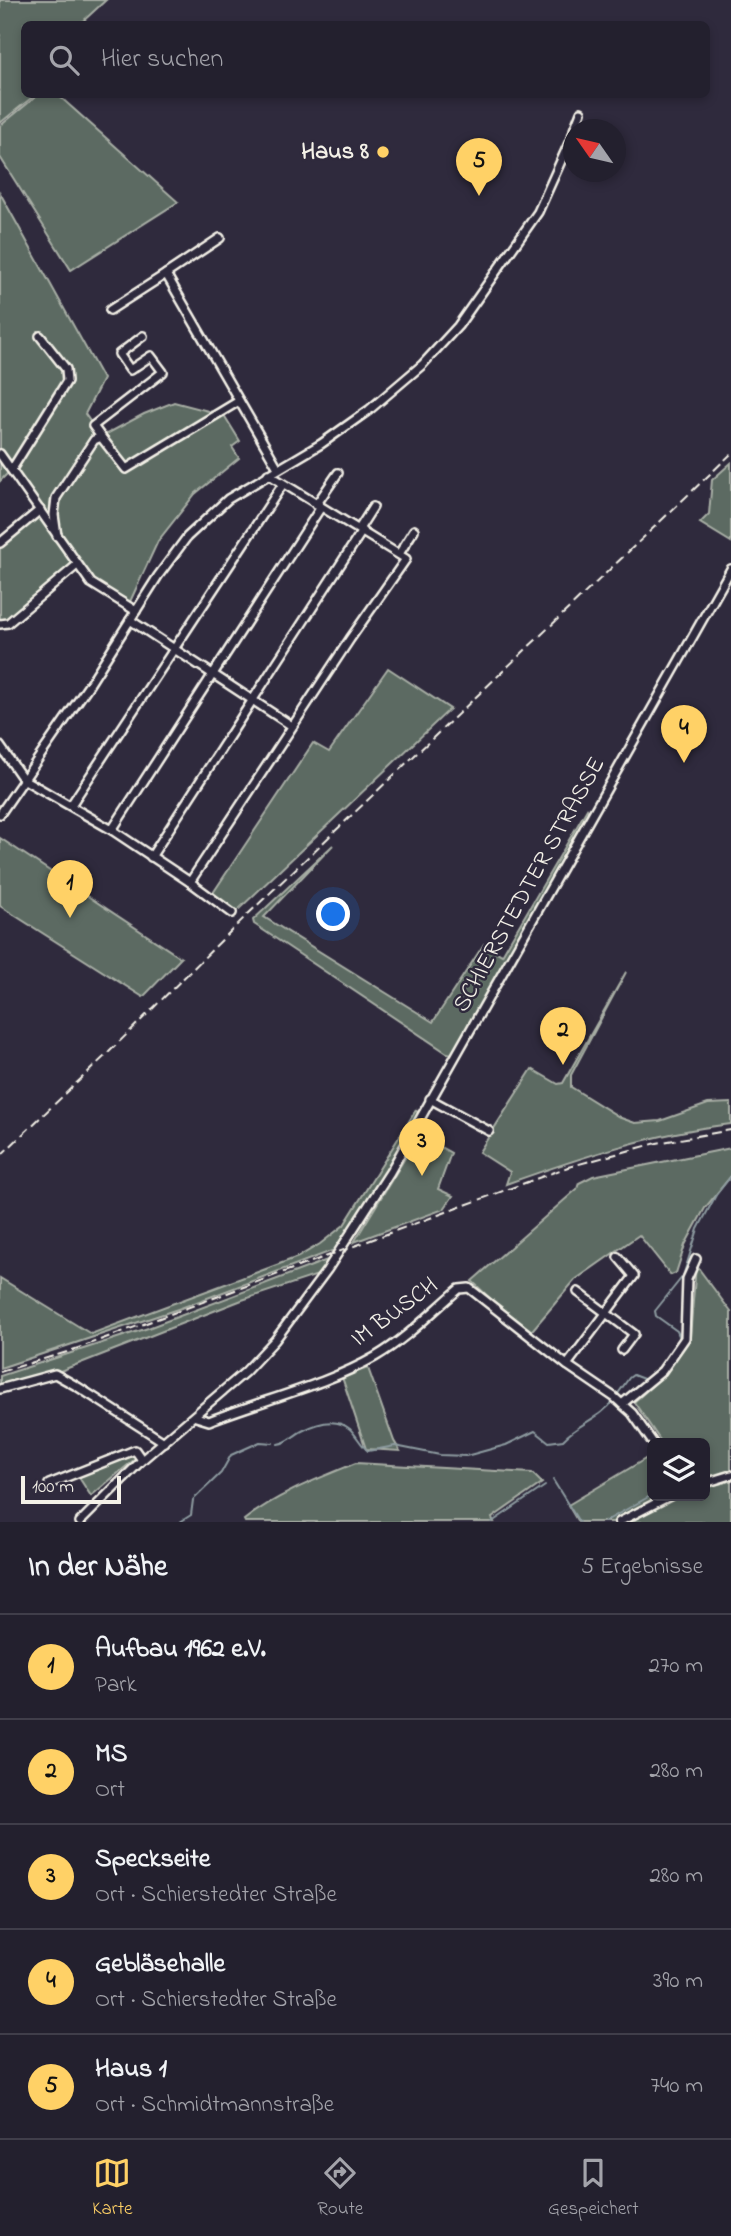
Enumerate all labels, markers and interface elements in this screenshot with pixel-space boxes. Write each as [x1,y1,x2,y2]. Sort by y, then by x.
search box [21,21,710,98]
icon: search [45,41,83,79]
text: Hier suchen [101,41,223,79]
north arrow [563,119,626,182]
place label: Haus 8 [301,135,369,170]
pin: 5 [456,138,502,196]
marker: Haus 8 [375,144,391,160]
pin: 4 [661,705,707,763]
street label: SCHIERSTEDTER STRASSE [445,751,615,1019]
pin: 1 [47,860,93,918]
your location [316,897,350,931]
pin: 2 [540,1007,586,1065]
pin: 3 [399,1118,445,1176]
street label: IM BUSCH [344,1269,446,1357]
map controls [647,1438,710,1501]
button: layers [647,1438,710,1501]
scale bar [21,1473,121,1505]
text: 100 m [32,1474,74,1501]
text: In der Nähe [28,1546,168,1590]
text: 5 Ergebnisse [581,1551,703,1584]
text: Aufbau 1962 e.V. [95,1631,266,1669]
text: 1 [47,1650,55,1683]
text: 270 m [649,1650,703,1683]
text: Park [95,1669,137,1702]
text: MS [95,1736,127,1774]
text: 2 [45,1755,57,1788]
text: 280 m [649,1755,703,1788]
text: Ort [95,1774,125,1807]
text: Speckseite [95,1841,210,1879]
text: 3 [46,1860,56,1893]
text: 280 m [649,1860,703,1893]
text: Ort · Schierstedter Straße [95,1879,337,1912]
text: Gebläsehalle [95,1946,225,1984]
text: 4 [46,1965,56,1998]
text: 390 m [653,1965,703,1998]
text: Ort · Schierstedter Straße [95,1984,337,2017]
text: Haus 1 [95,2051,167,2089]
text: 5 [44,2070,58,2103]
text: 740 m [651,2070,703,2103]
text: Ort · Schmidtmannstraße [95,2089,334,2122]
tab: Karte [92,2154,133,2223]
tab: Route [317,2154,363,2223]
tab: Gespeichert [548,2154,639,2223]

